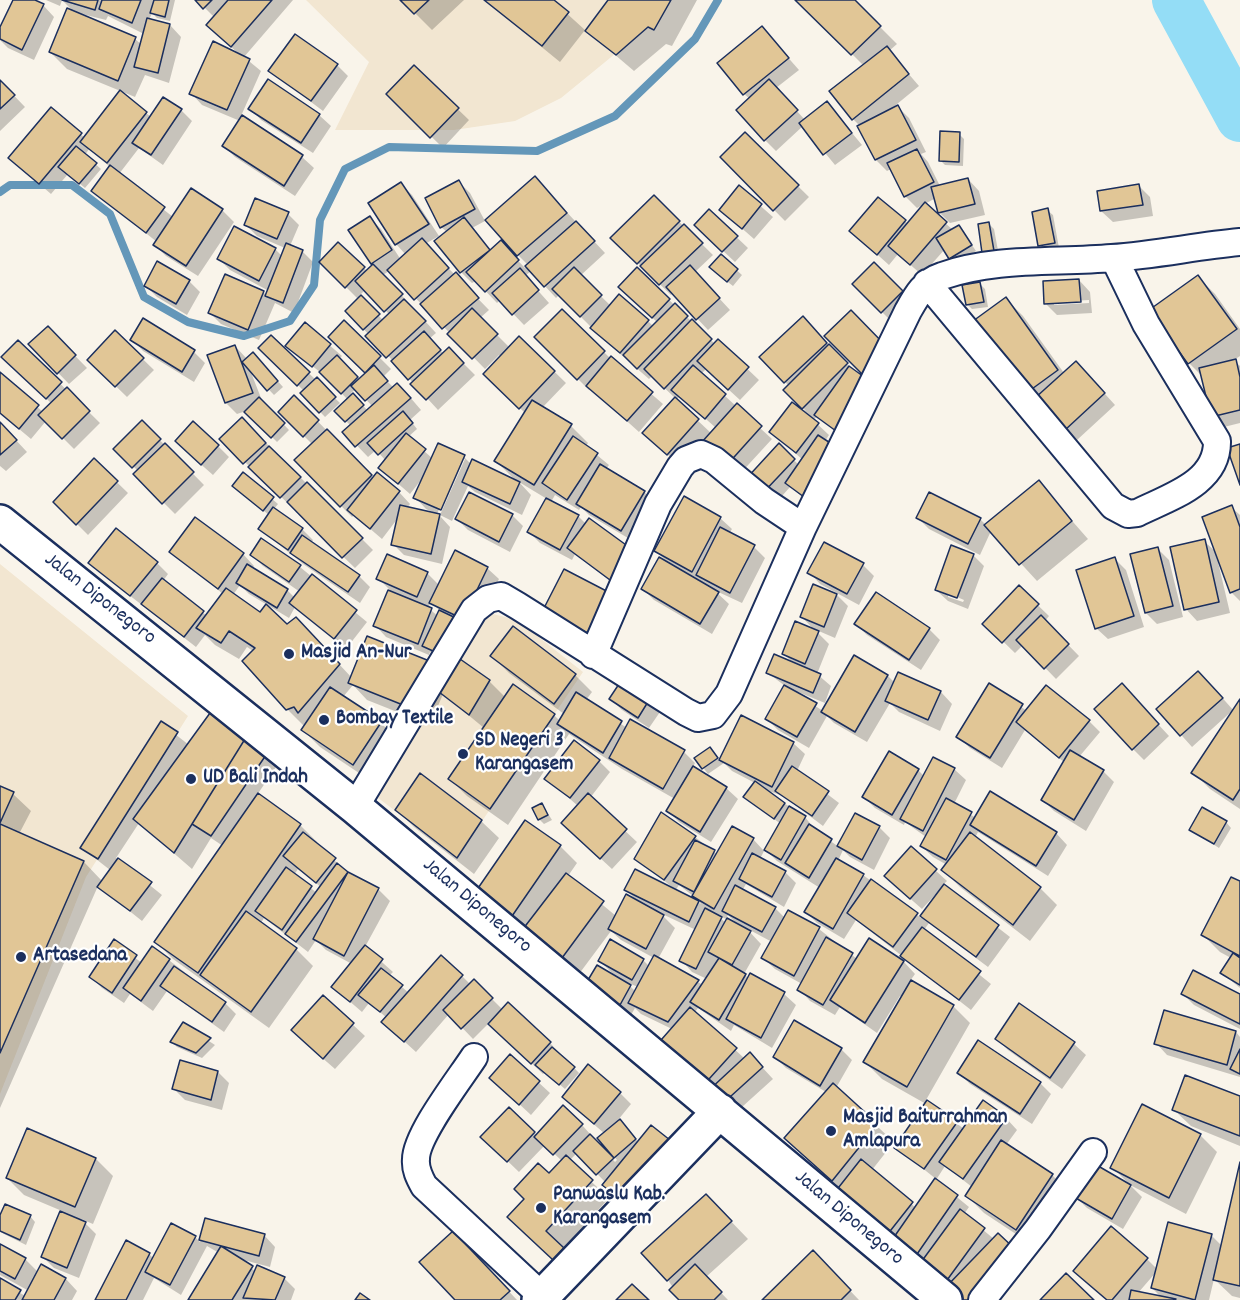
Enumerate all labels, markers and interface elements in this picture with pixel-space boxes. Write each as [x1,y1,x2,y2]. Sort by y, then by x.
street label: Jalan Diponegoro [38,548,160,652]
place label: Masjid An-Nur [301,641,412,667]
marker: Masjid An-Nur [282,647,296,661]
place label: Bombay Textile [336,707,453,733]
marker: Bombay Textile [317,713,331,727]
place label: SD Negeri 3 Karangasem [475,729,573,779]
marker: SD Negeri 3 Karangasem [456,747,470,761]
place label: UD Bali Indah [203,766,308,792]
marker: UD Bali Indah [184,772,198,786]
street label: Jalan Diponegoro [416,854,536,960]
place label: Artasedana [33,944,127,970]
marker: Artasedana [14,950,28,964]
place label: Masjid Baiturrahman Amlapura [843,1106,1007,1156]
marker: Masjid Baiturrahman Amlapura [824,1124,838,1138]
street label: Jalan Diponegoro [788,1166,908,1272]
place label: Panwaslu Kab. Karangasem [553,1183,665,1233]
marker: Panwaslu Kab. Karangasem [534,1201,548,1215]

